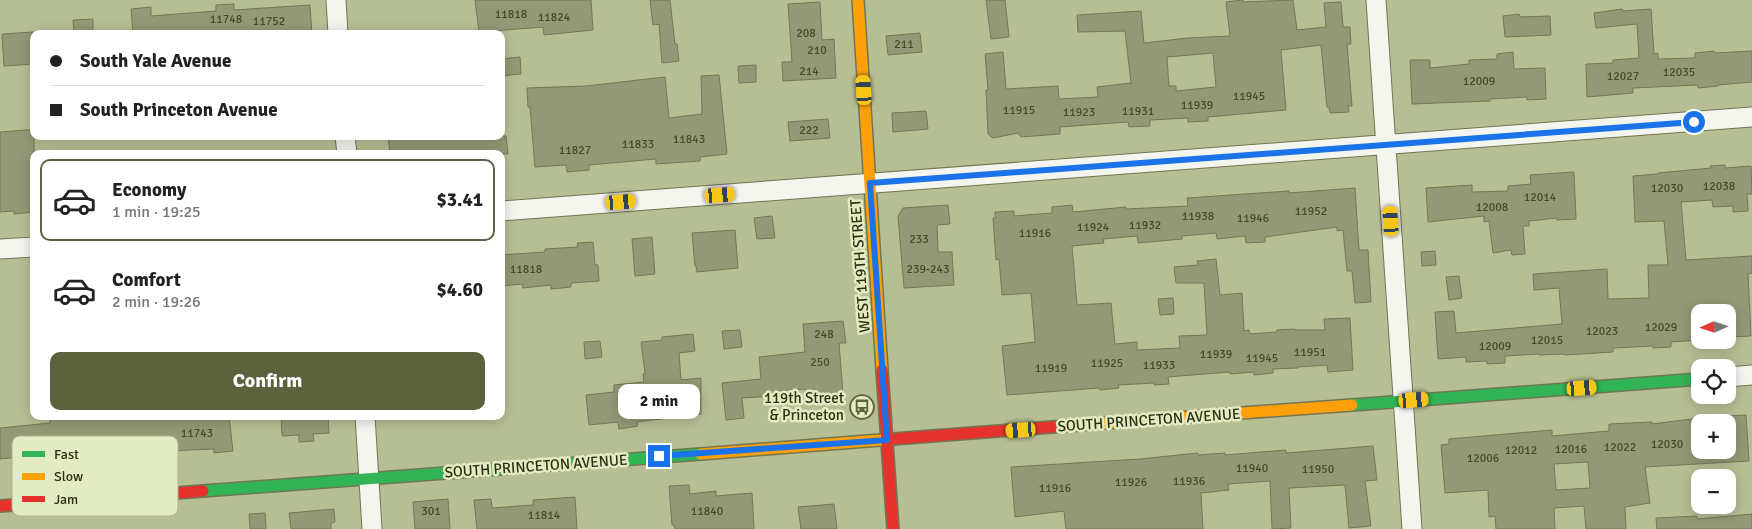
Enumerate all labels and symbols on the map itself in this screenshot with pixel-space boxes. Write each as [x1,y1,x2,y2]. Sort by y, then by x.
house number: 11818 [495,7,527,22]
house number: 11824 [538,10,571,25]
house number: 11748 [210,12,242,27]
house number: 11752 [253,14,285,29]
house number: 208 [796,26,816,41]
house number: 211 [894,37,914,52]
house number: 210 [807,43,827,58]
house number: 214 [799,64,819,79]
house number: 12035 [1663,65,1695,80]
house number: 12027 [1607,69,1639,84]
house number: 12009 [1463,74,1495,89]
car [855,75,872,105]
house number: 11945 [1233,89,1265,104]
house number: 11939 [1181,98,1213,113]
house number: 11915 [1003,103,1035,118]
house number: 11931 [1122,104,1154,119]
house number: 11923 [1063,105,1095,120]
route start [1683,111,1705,133]
house number: 222 [799,123,819,138]
house number: 11843 [673,132,705,147]
house number: 11833 [622,137,654,152]
house number: 11827 [559,143,591,158]
house number: 12038 [1703,179,1735,194]
house number: 12030 [1651,181,1683,196]
car [704,186,735,204]
house number: 12014 [1524,190,1557,205]
car [605,193,636,211]
street label: WEST 119TH STREET [846,198,874,333]
house number: 12008 [1476,200,1508,215]
house number: 11952 [1295,204,1327,219]
car [1382,206,1399,236]
house number: 11938 [1182,209,1214,224]
house number: 11946 [1237,211,1269,226]
house number: 11932 [1129,218,1161,233]
house number: 11924 [1077,220,1110,235]
house number: 11916 [1019,226,1051,241]
house number: 233 [909,232,929,247]
house number: 11818 [510,262,542,277]
house number: 239-243 [906,262,950,277]
north arrow [1691,304,1736,349]
house number: 12029 [1645,320,1677,335]
house number: 12023 [1586,324,1618,339]
house number: 248 [814,327,834,342]
house number: 12015 [1531,333,1563,348]
house number: 12009 [1479,339,1511,354]
house number: 11951 [1294,345,1326,360]
house number: 11939 [1200,347,1232,362]
house number: 11945 [1246,351,1278,366]
house number: 250 [810,355,830,370]
house number: 11925 [1091,356,1123,371]
house number: 11933 [1143,358,1175,373]
house number: 11919 [1035,361,1067,376]
car [1566,379,1597,397]
callout: 2 min [618,384,700,418]
place label: 119th Street & Princeton [764,389,844,424]
car [1398,391,1429,409]
bus stop icon: 119th Street & Princeton [849,394,875,420]
street label: SOUTH PRINCETON AVENUE [1057,405,1241,435]
car [1005,421,1036,439]
house number: 11743 [181,426,213,441]
legend [12,436,178,516]
house number: 12030 [1651,437,1683,452]
house number: 12022 [1604,440,1636,455]
house number: 12016 [1555,442,1587,457]
house number: 12012 [1505,443,1537,458]
route end [648,445,670,467]
text: Fast [54,446,79,463]
street label: SOUTH PRINCETON AVENUE [444,451,628,481]
house number: 12006 [1467,451,1499,466]
house number: 11940 [1236,461,1268,476]
house number: 11950 [1302,462,1334,477]
text: Slow [54,468,83,485]
house number: 11936 [1173,474,1205,489]
house number: 11926 [1115,475,1147,490]
house number: 11916 [1039,481,1071,496]
text: Jam [54,491,78,508]
house number: 301 [421,504,441,519]
house number: 11840 [691,504,723,519]
house number: 11814 [528,508,561,523]

